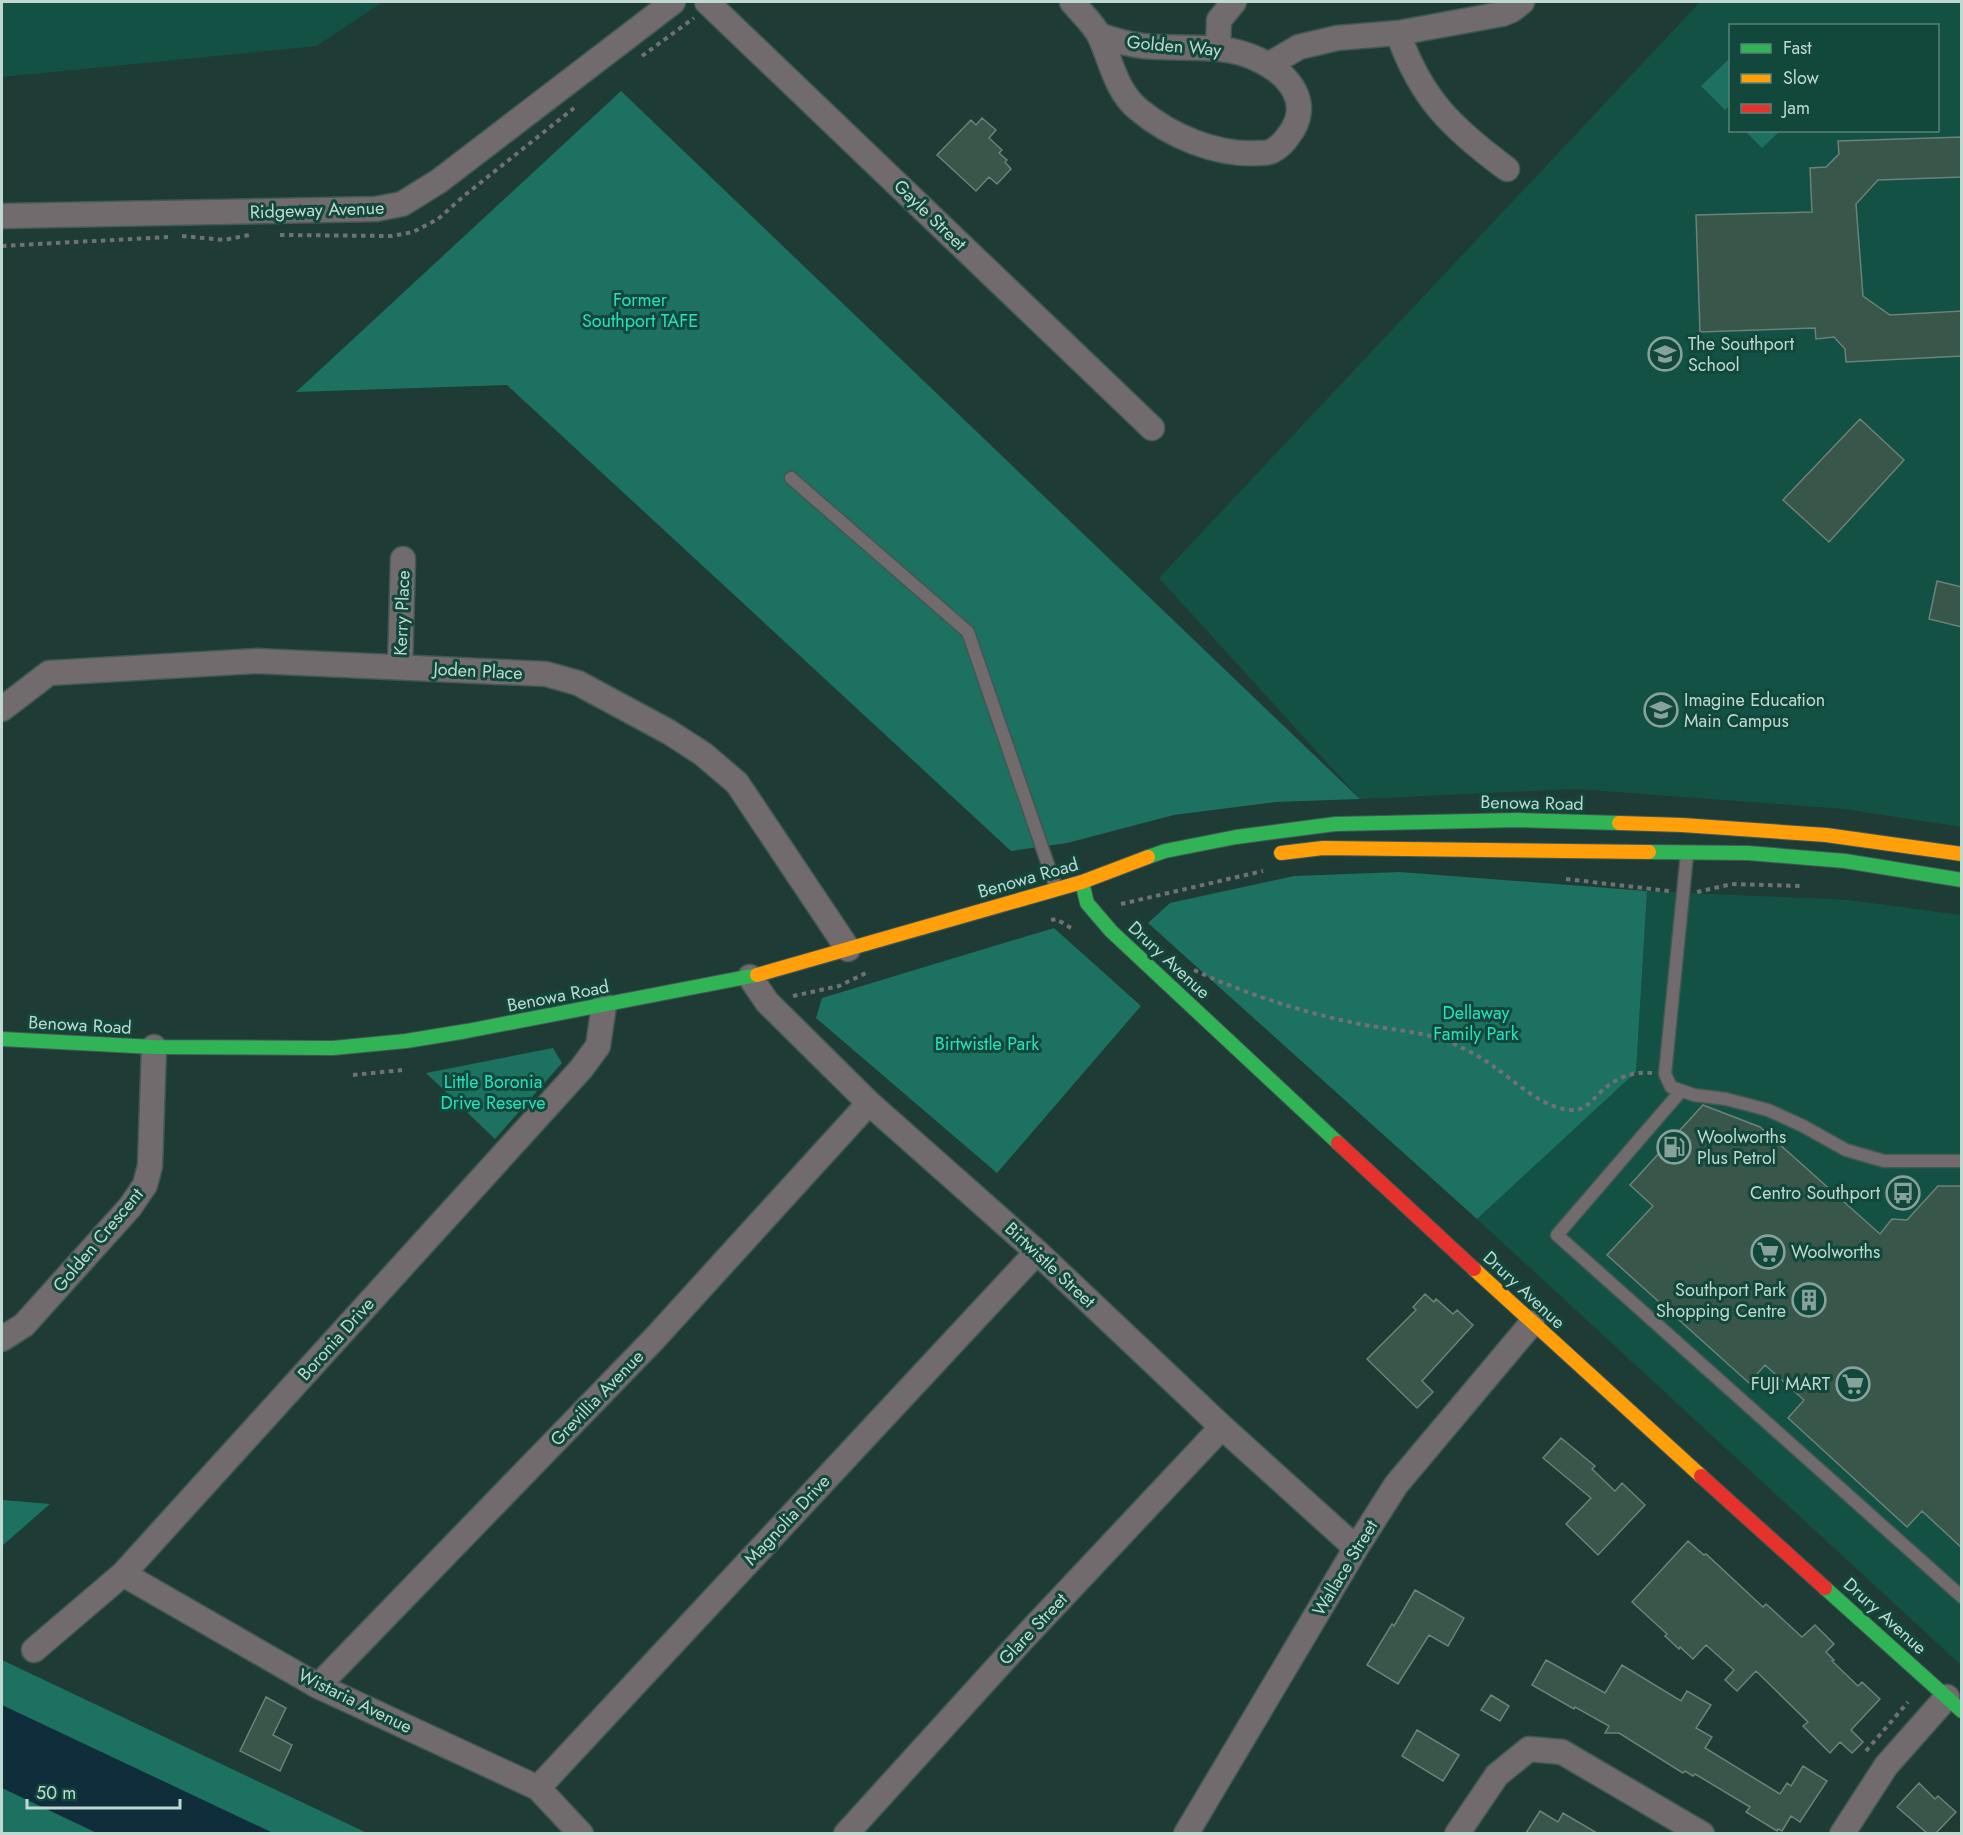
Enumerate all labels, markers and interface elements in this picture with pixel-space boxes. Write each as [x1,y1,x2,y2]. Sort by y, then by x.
legend [1729,24,1939,132]
street label: Golden Way [1126,29,1222,63]
text: Fast [1783,35,1812,61]
text: Slow [1783,65,1820,91]
text: Jam [1781,95,1810,121]
street label: Gayle Street [888,174,973,257]
street label: Ridgeway Avenue [249,195,385,225]
park label: Former Southport TAFE [582,287,698,334]
place label: The Southport School [1688,331,1795,378]
school or university icon: The Southport School [1647,336,1683,372]
street label: Kerry Place [388,570,416,656]
street label: Joden Place [431,656,523,686]
place label: Imagine Education Main Campus [1684,687,1825,734]
school or university icon: Imagine Education Main Campus [1643,692,1679,728]
street label: Benowa Road [1480,789,1584,817]
street label: Benowa Road [975,851,1081,905]
street label: Drury Avenue [1122,915,1216,1005]
street label: Benowa Road [505,973,611,1019]
park label: Dellaway Family Park [1433,1000,1519,1047]
street label: Benowa Road [28,1009,132,1041]
park label: Birtwistle Park [935,1031,1039,1057]
park label: Little Boronia Drive Reserve [441,1069,545,1116]
place label: Woolworths Plus Petrol [1697,1124,1786,1171]
fuel station icon: Woolworths Plus Petrol [1656,1129,1692,1165]
bus stop icon: Centro Southport [1885,1175,1921,1211]
place label: Centro Southport [1750,1180,1881,1206]
street label: Golden Crescent [47,1182,150,1298]
street label: Birtwistle Street [999,1216,1102,1314]
supermarket icon: Woolworths [1750,1234,1786,1270]
place label: Woolworths [1791,1239,1880,1265]
street label: Drury Avenue [1477,1245,1571,1335]
place label: Southport Park Shopping Centre [1656,1277,1786,1324]
building icon: Southport Park Shopping Centre [1791,1282,1827,1318]
street label: Boronia Drive [292,1292,380,1386]
street label: Grevillia Avenue [544,1344,650,1452]
supermarket icon: FUJI MART [1835,1366,1871,1402]
place label: FUJI MART [1751,1371,1831,1397]
street label: Magnolia Drive [738,1469,836,1571]
street label: Wallace Street [1306,1515,1384,1621]
street label: Drury Avenue [1838,1572,1932,1660]
street label: Glare Street [993,1587,1074,1671]
street label: Wistaria Avenue [294,1662,416,1740]
scale bar [27,1772,180,1810]
text: 50 m [36,1780,76,1806]

